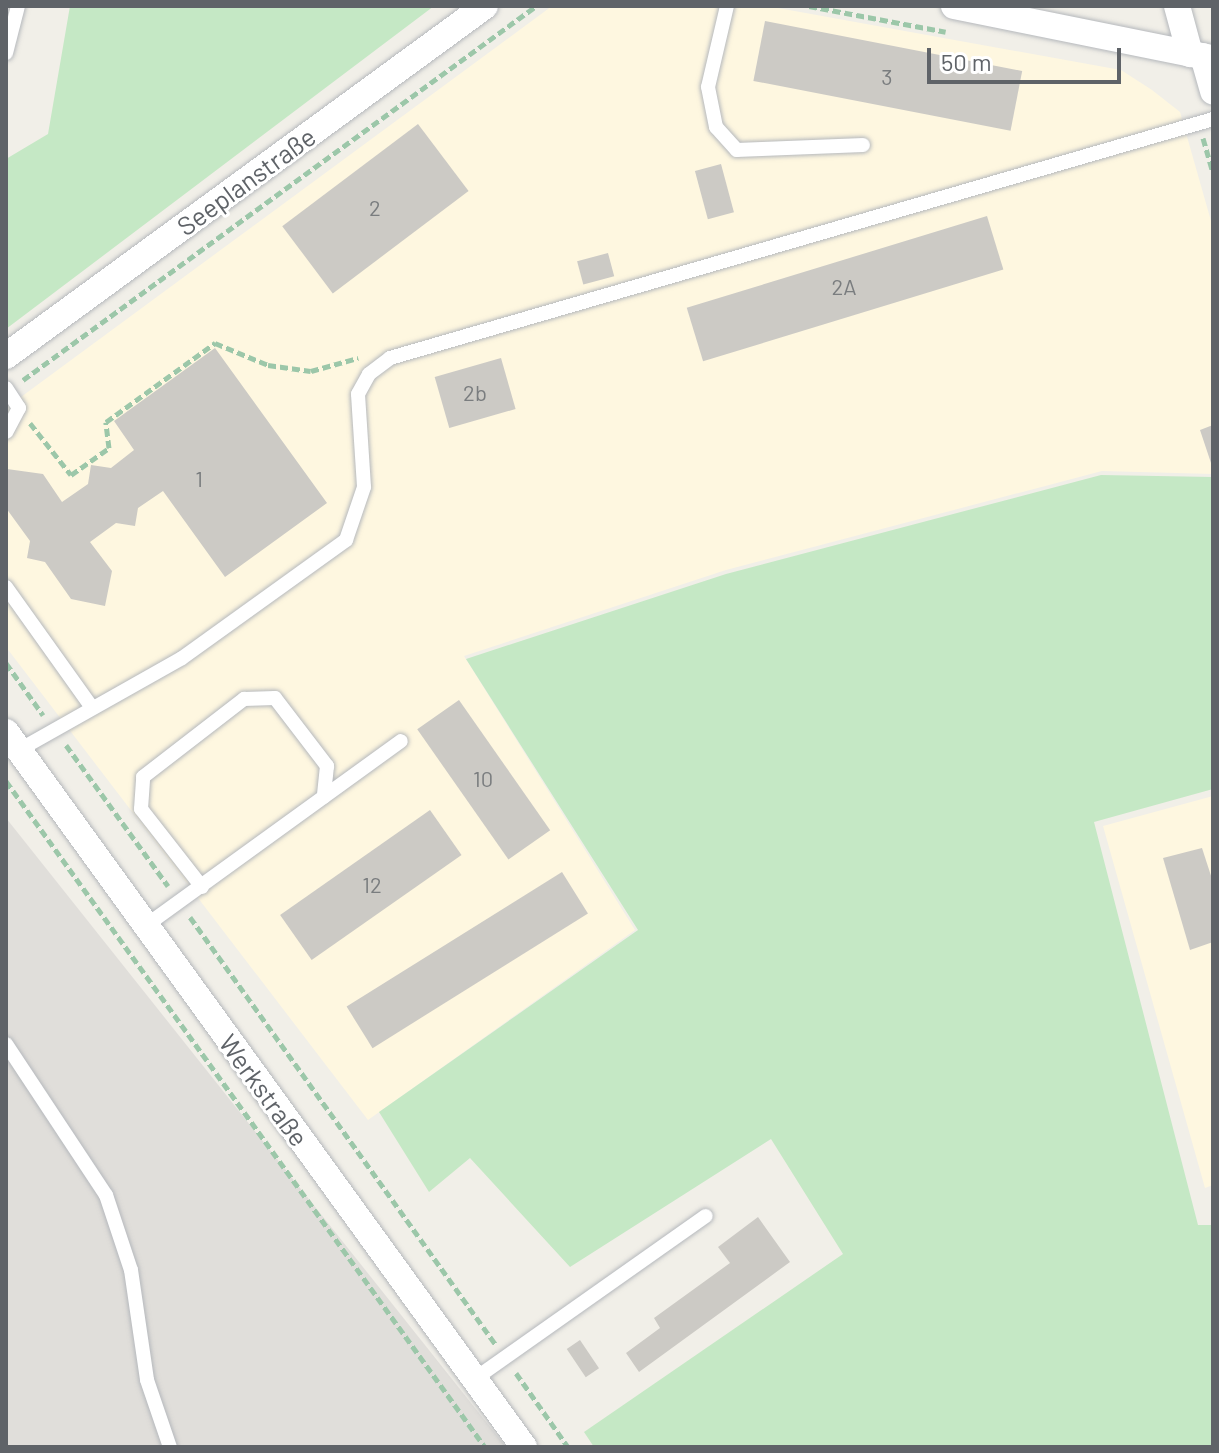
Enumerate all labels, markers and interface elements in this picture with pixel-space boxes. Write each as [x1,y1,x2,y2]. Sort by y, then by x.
scale bar [931,32,1125,82]
text: 50 m [941,47,992,76]
house number: 3 [881,64,893,90]
street label: Seeplanstraße [171,120,321,242]
house number: 2 [369,195,381,221]
house number: 2A [831,274,857,300]
house number: 2b [463,380,487,406]
house number: 1 [195,466,203,492]
house number: 10 [473,766,493,792]
house number: 12 [362,872,382,898]
street label: Werkstraße [213,1028,315,1152]

